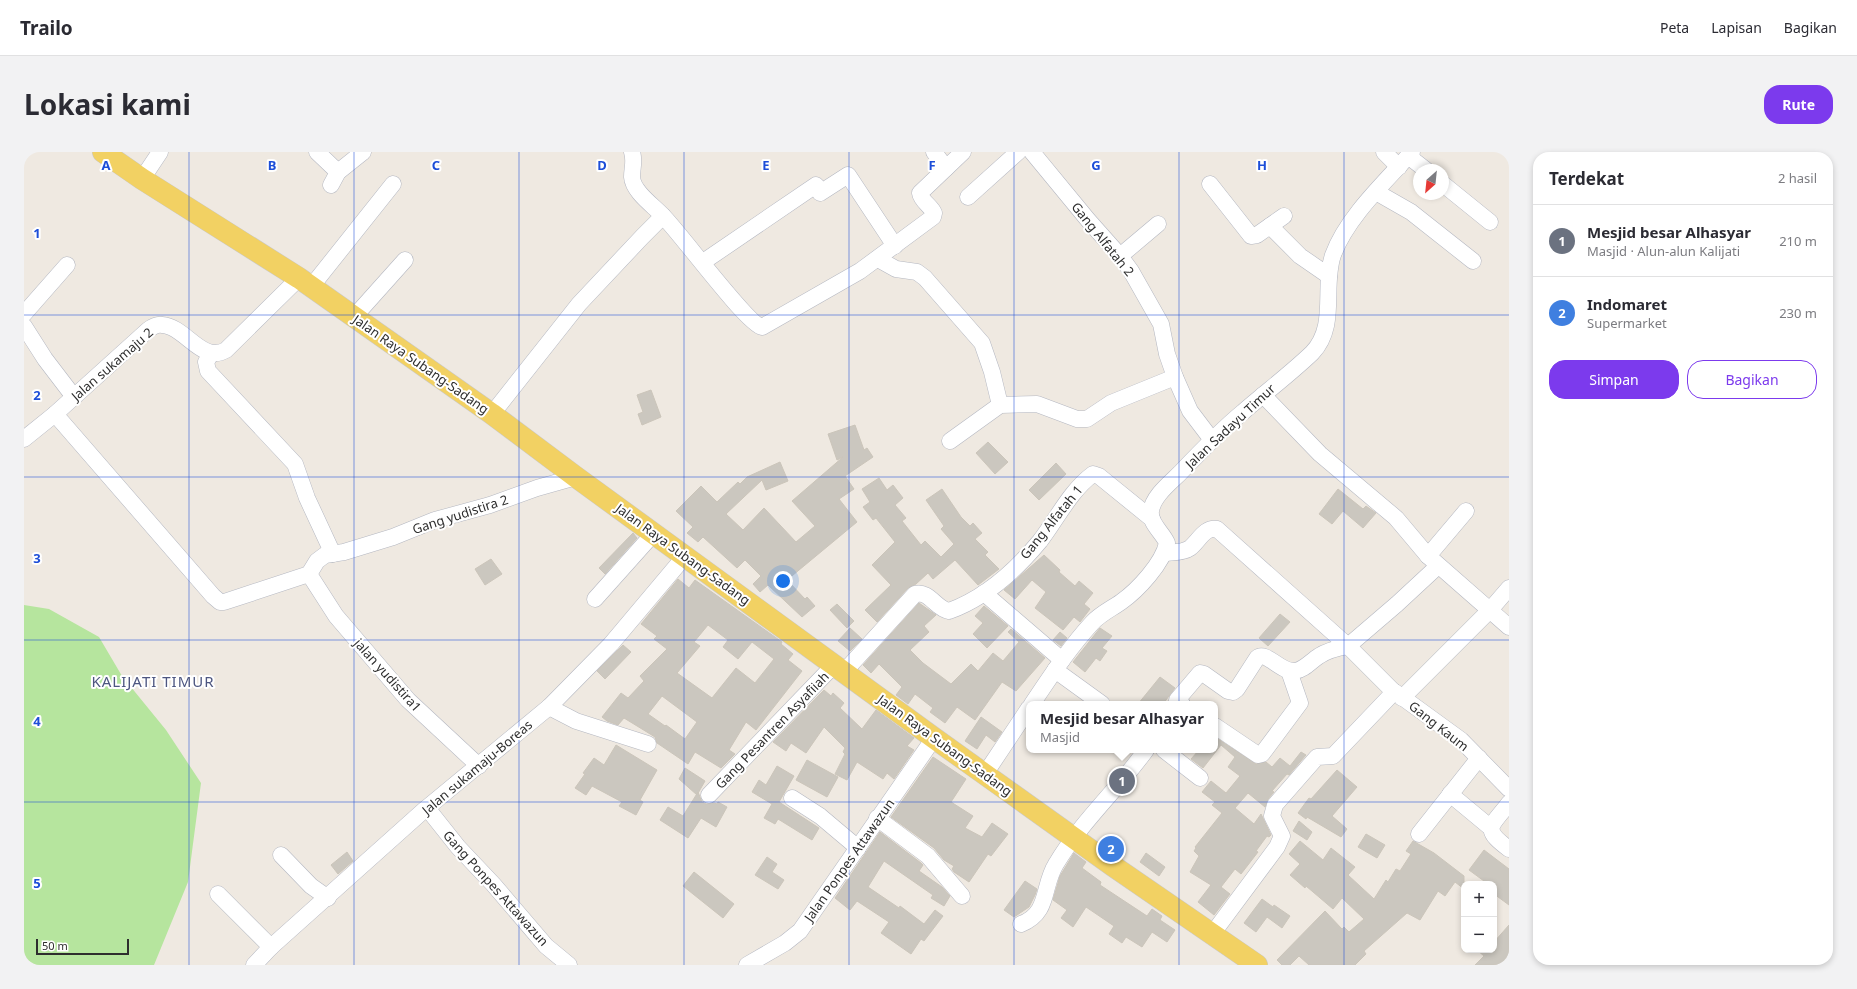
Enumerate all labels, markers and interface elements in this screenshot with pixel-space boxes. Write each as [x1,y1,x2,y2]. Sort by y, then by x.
text: Trailo [20,15,73,41]
text: Peta [1660,18,1689,37]
text: Lapisan [1711,18,1762,37]
text: Bagikan [1784,18,1837,37]
text: Lokasi kami [24,85,191,123]
button: Rute [1764,85,1833,124]
text: A [102,156,111,174]
text: B [268,156,276,174]
text: C [432,156,440,174]
text: D [597,156,607,174]
text: E [762,156,770,174]
text: F [928,156,936,174]
text: G [1091,156,1101,174]
text: H [1257,156,1267,174]
north arrow [1413,164,1449,200]
text: Terdekat [1549,167,1624,190]
text: 2 hasil [1778,169,1817,187]
street label: Gang Alfatah 2 [1068,198,1138,280]
text: Mesjid besar Alhasyar [1587,222,1751,242]
text: 1 [33,224,41,242]
text: 1 [1558,232,1566,250]
text: 210 m [1779,232,1817,250]
text: Masjid · Alun-alun Kalijati [1587,242,1740,260]
text: Indomaret [1587,294,1667,314]
text: 2 [1558,304,1566,322]
text: 230 m [1779,304,1817,322]
street label: Jalan Raya Subang-Sadang [348,309,493,418]
text: Supermarket [1587,314,1667,332]
street label: Jalan sukamaju 2 [66,323,157,406]
button: Simpan [1549,360,1679,399]
button: Bagikan [1687,360,1817,399]
street label: Jalan Sadayu Timur [1180,379,1279,474]
text: 2 [33,386,41,404]
street label: Gang Alfatah 1 [1016,481,1086,563]
street label: Gang yudistira 2 [410,490,510,538]
street label: Jalan Raya Subang-Sadang [611,498,754,609]
text: 3 [33,549,41,567]
your location [773,571,793,591]
street label: jalan yudistira1 [350,634,426,716]
street label: Gang Pesantren Asyafiiah [711,667,833,793]
district label: KALIJATI TIMUR [91,671,215,691]
street label: Jalan Raya Subang-Sadang [873,689,1016,800]
street label: Gang Kaum [1405,697,1473,755]
popup [1026,701,1218,753]
text: Mesjid besar Alhasyar [1040,708,1204,728]
text: 4 [33,712,41,730]
street label: Jalan sukamaju-Boreas [417,716,536,820]
text: Masjid [1040,728,1080,746]
pin: 1 [1109,766,1135,796]
street label: Jalan Ponpes Attawazun [799,795,898,927]
street label: Gang Ponpes Attawazun [439,826,553,950]
pin: 2 [1098,834,1124,864]
text: 5 [33,874,41,892]
map controls [1461,881,1497,953]
button: + [1461,881,1497,917]
button: − [1461,917,1497,953]
scale bar [36,937,129,956]
text: 50 m [42,938,68,953]

